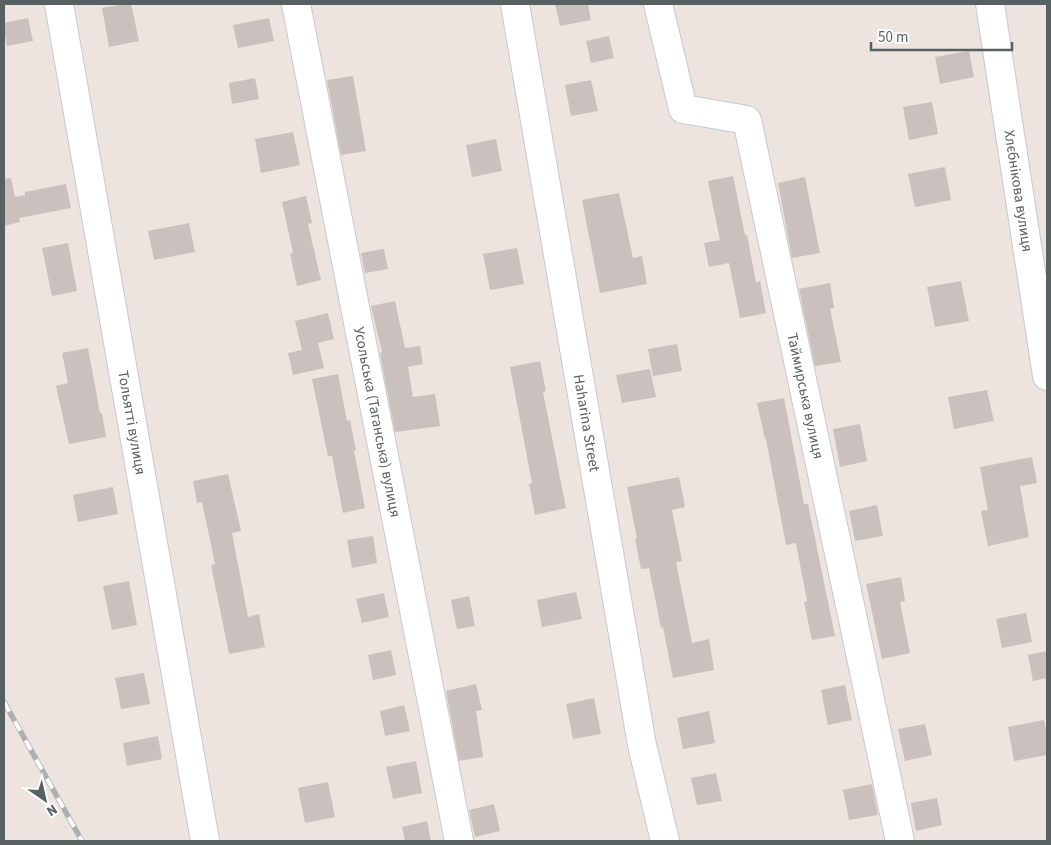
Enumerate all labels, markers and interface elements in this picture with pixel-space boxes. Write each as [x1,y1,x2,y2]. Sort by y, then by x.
scale bar [871,20,1012,52]
text: 50 m [878,27,908,48]
street label: Хлєбнікова вулиця [999,128,1038,253]
street label: Усольська (Таганська) вулиця [349,325,406,519]
street label: Таймирська вулиця [782,331,829,461]
street label: Тольятті вулиця [113,369,151,476]
street label: Haharina Street [568,373,605,473]
north arrow [20,775,70,825]
text: N [42,799,61,821]

